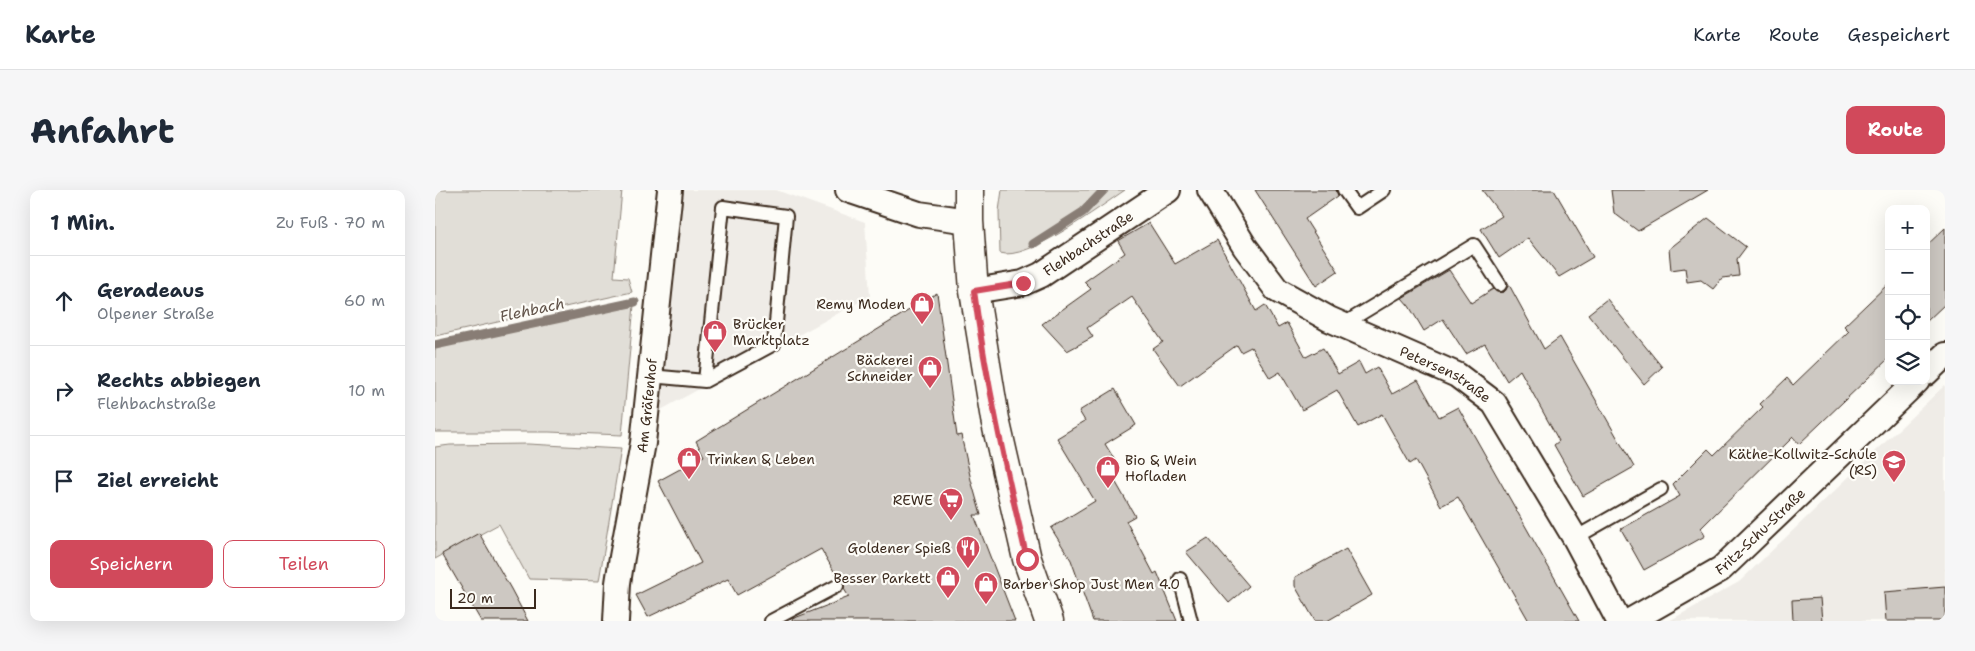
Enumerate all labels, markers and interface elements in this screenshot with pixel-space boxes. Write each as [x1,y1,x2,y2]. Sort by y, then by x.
text: Karte [25,19,96,51]
text: Karte [1693,23,1741,47]
text: Route [1769,23,1820,47]
text: Gespeichert [1848,23,1950,47]
button: Route [1846,106,1945,154]
text: Anfahrt [30,107,174,154]
map controls [1885,205,1930,385]
button: + [1885,205,1930,250]
street label: Flehbachstraße [1040,207,1137,280]
text: 1 Min. [50,209,115,237]
text: Zu Fuß · 70 m [276,212,385,233]
button: − [1885,250,1930,295]
route end [1012,272,1035,295]
text: Geradeaus [97,278,204,303]
icon: ahead [50,287,78,315]
text: 60 m [344,290,385,311]
shop icon: Remy Moden [909,291,935,325]
water label: Flehbach [498,293,566,327]
place label: Remy Moden [816,295,905,313]
button: locate [1885,295,1930,340]
text: Olpener Straße [97,303,215,324]
place label: Brücker Marktplatz [733,315,810,349]
shop icon: Brücker Marktplatz [702,319,728,353]
button: layers [1885,340,1930,385]
street label: Petersenstraße [1397,342,1495,406]
place label: Bäckerei Schneider [847,351,913,385]
shop icon: Bäckerei Schneider [917,355,943,389]
street label: Am Gräfenhof [632,356,661,454]
text: Rechts abbiegen [97,368,261,393]
icon: right [50,377,78,405]
text: 10 m [348,380,385,401]
text: Flehbachstraße [97,393,216,414]
place label: Käthe-Kollwitz-Schule (RS) [1728,445,1877,479]
shop icon: Trinken & Leben [676,446,702,480]
school or university icon: Käthe-Kollwitz-Schule (RS) [1881,449,1907,483]
place label: Trinken & Leben [707,450,815,468]
place label: Bio & Wein Hofladen [1125,451,1197,485]
shop icon: Bio & Wein Hofladen [1095,455,1121,489]
icon: arrive [50,467,78,495]
text: Ziel erreicht [97,468,218,493]
street label: Fritz-Schu-Straße [1712,484,1809,579]
supermarket icon: REWE [938,487,964,521]
place label: REWE [893,491,933,509]
restaurant icon: Goldener Spieß [955,535,981,569]
place label: Goldener Spieß [848,539,951,557]
button: Speichern [50,540,213,588]
button: Teilen [223,540,385,588]
route start [1016,548,1039,571]
shop icon: Besser Parkett [935,565,961,599]
place label: Besser Parkett [833,569,931,587]
shop icon: Barber Shop Just Men 4.0 [973,571,999,605]
place label: Barber Shop Just Men 4.0 [1003,575,1180,593]
scale bar [450,586,536,609]
text: 20 m [457,589,493,607]

